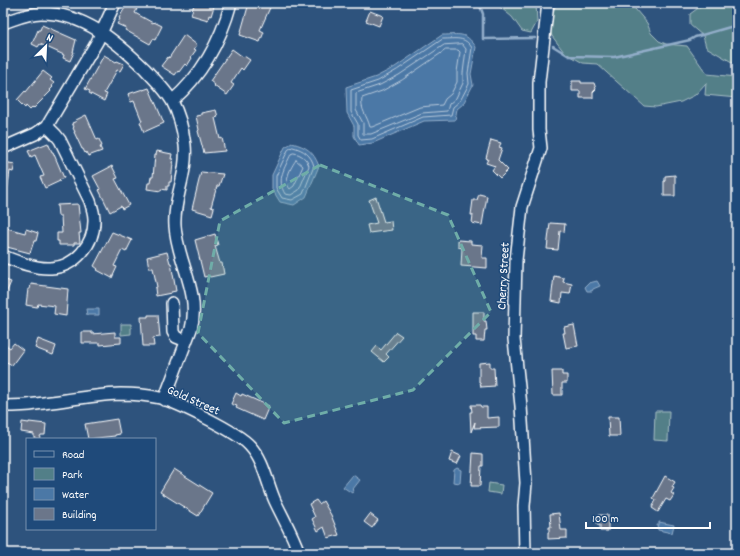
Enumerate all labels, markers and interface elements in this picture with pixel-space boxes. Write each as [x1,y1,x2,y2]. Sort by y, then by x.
north arrow [26,26,66,66]
text: N [44,30,56,47]
street label: Cherry Street [493,242,516,310]
street label: Gold Street [163,381,223,421]
legend [26,438,156,530]
text: Road [62,447,84,464]
text: Park [62,467,83,484]
text: Water [62,487,89,504]
scale bar [586,504,710,530]
text: Building [62,507,97,524]
text: 100 m [592,511,619,528]

